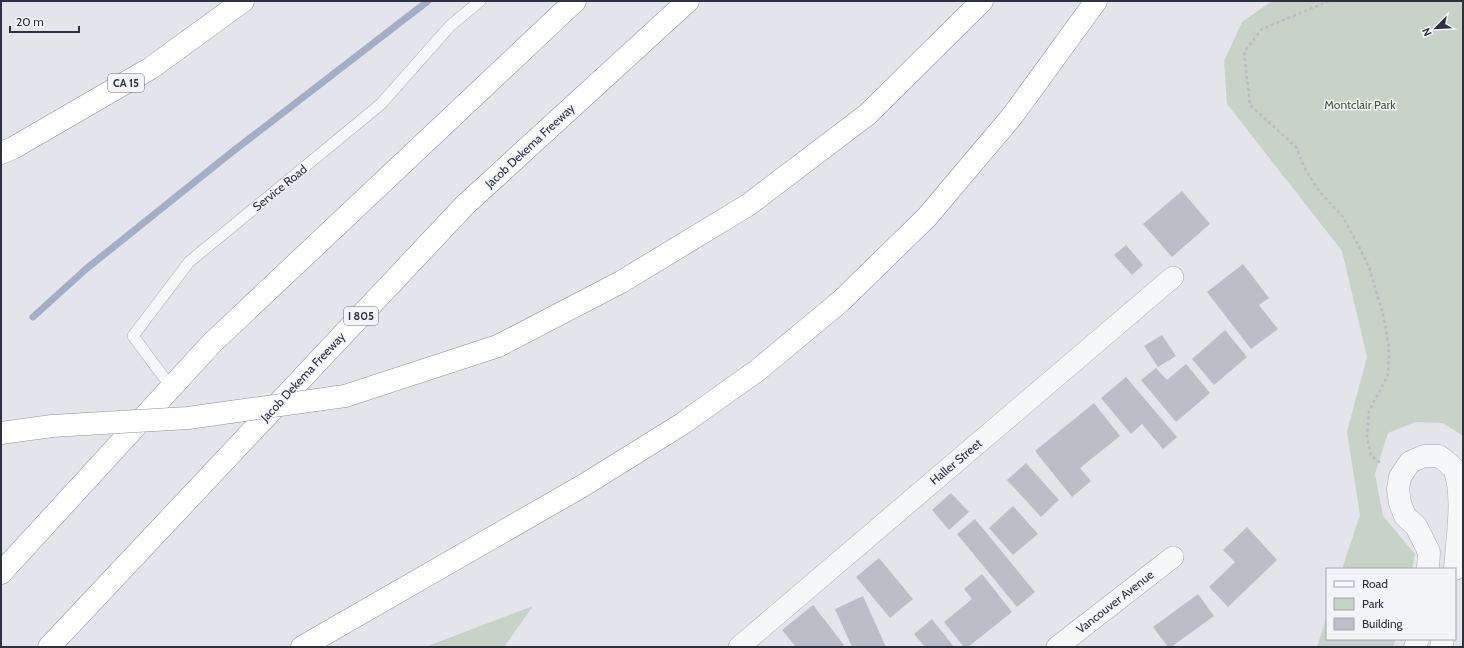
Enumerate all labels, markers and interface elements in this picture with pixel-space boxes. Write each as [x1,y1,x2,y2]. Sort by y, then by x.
scale bar [10,8,79,34]
north arrow [1416,8,1456,48]
text: 20 m [16,14,44,29]
text: N [1419,26,1435,38]
road number: CA 15 [108,74,144,92]
park label: Montclair Park [1324,97,1396,112]
street label: Jacob Dekema Freeway [481,100,578,192]
street label: Service Road [249,161,310,214]
road number: I 805 [344,307,378,325]
street label: Jacob Dekema Freeway [257,329,348,425]
street label: Haller Street [927,436,985,488]
street label: Vancouver Avenue [1073,567,1156,636]
legend [1326,568,1456,640]
text: Road [1362,576,1388,591]
text: Park [1362,596,1384,611]
text: Building [1362,616,1404,631]

